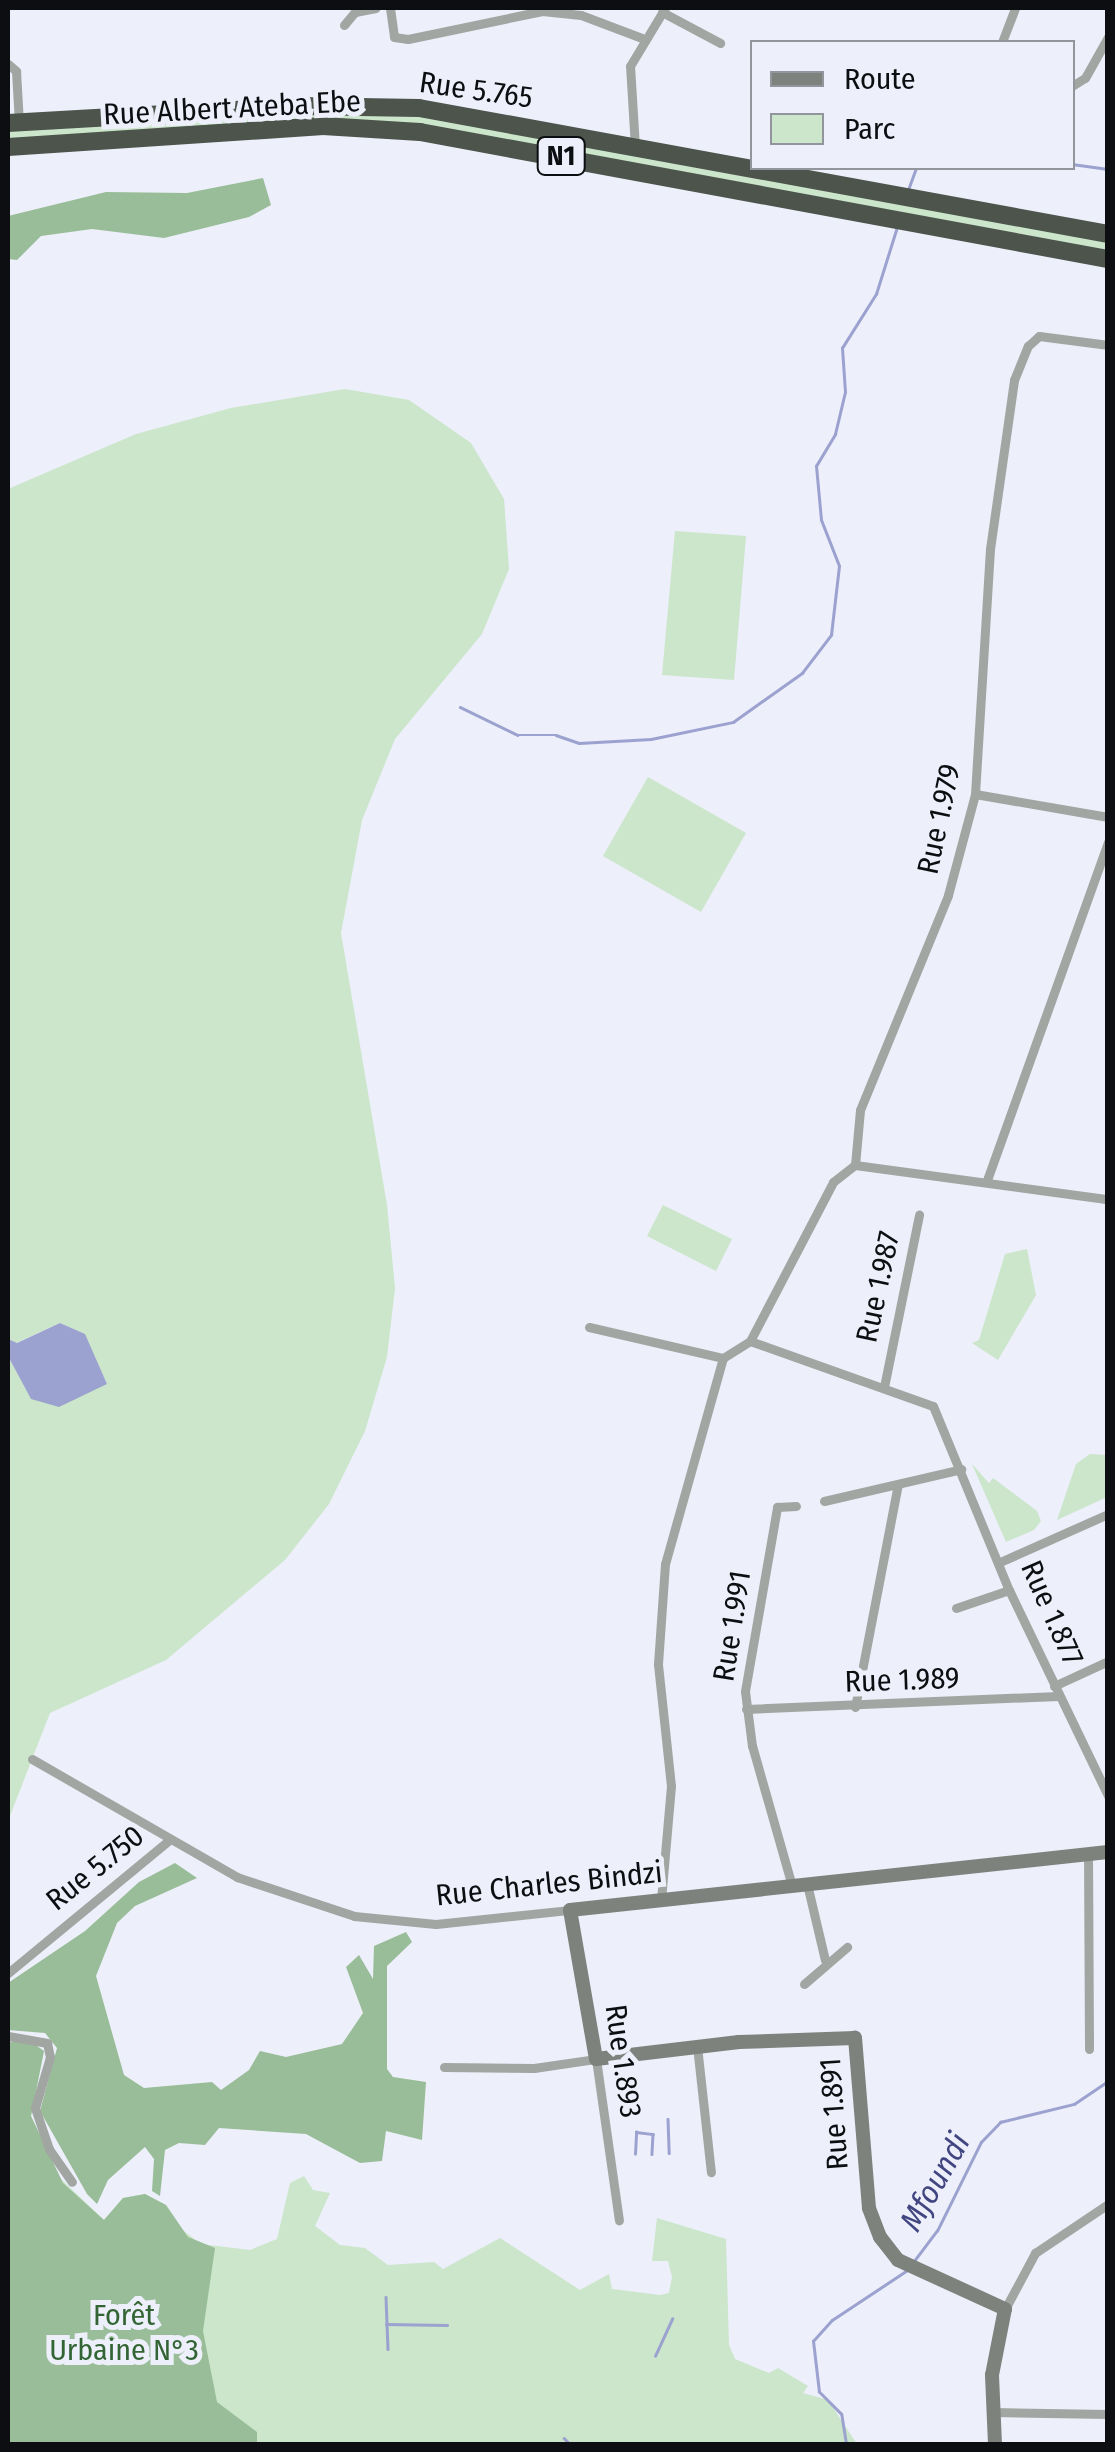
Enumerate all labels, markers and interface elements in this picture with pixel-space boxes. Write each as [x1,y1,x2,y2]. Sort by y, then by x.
legend [750,40,1075,170]
text: Route [844,61,916,97]
street label: Rue 5.765 [417,64,535,116]
street label: Rue Albert Ateba Ebe [102,83,362,133]
text: Parc [844,111,895,147]
road number: N1 [536,133,586,179]
street label: Rue 1.979 [910,761,968,877]
street label: Rue 1.987 [849,1228,907,1346]
street label: Rue 1.877 [1013,1555,1091,1671]
street label: Rue 1.991 [705,1568,759,1684]
street label: Rue 1.989 [844,1660,960,1700]
street label: Rue 5.750 [39,1818,151,1918]
street label: Rue Charles Bindzi [434,1854,664,1914]
street label: Rue 1.893 [597,2002,649,2120]
street label: Rue 1.891 [812,2057,856,2171]
water label: Mfoundi [892,2126,978,2238]
park label: Forêt Urbaine N°3 [49,2297,199,2368]

